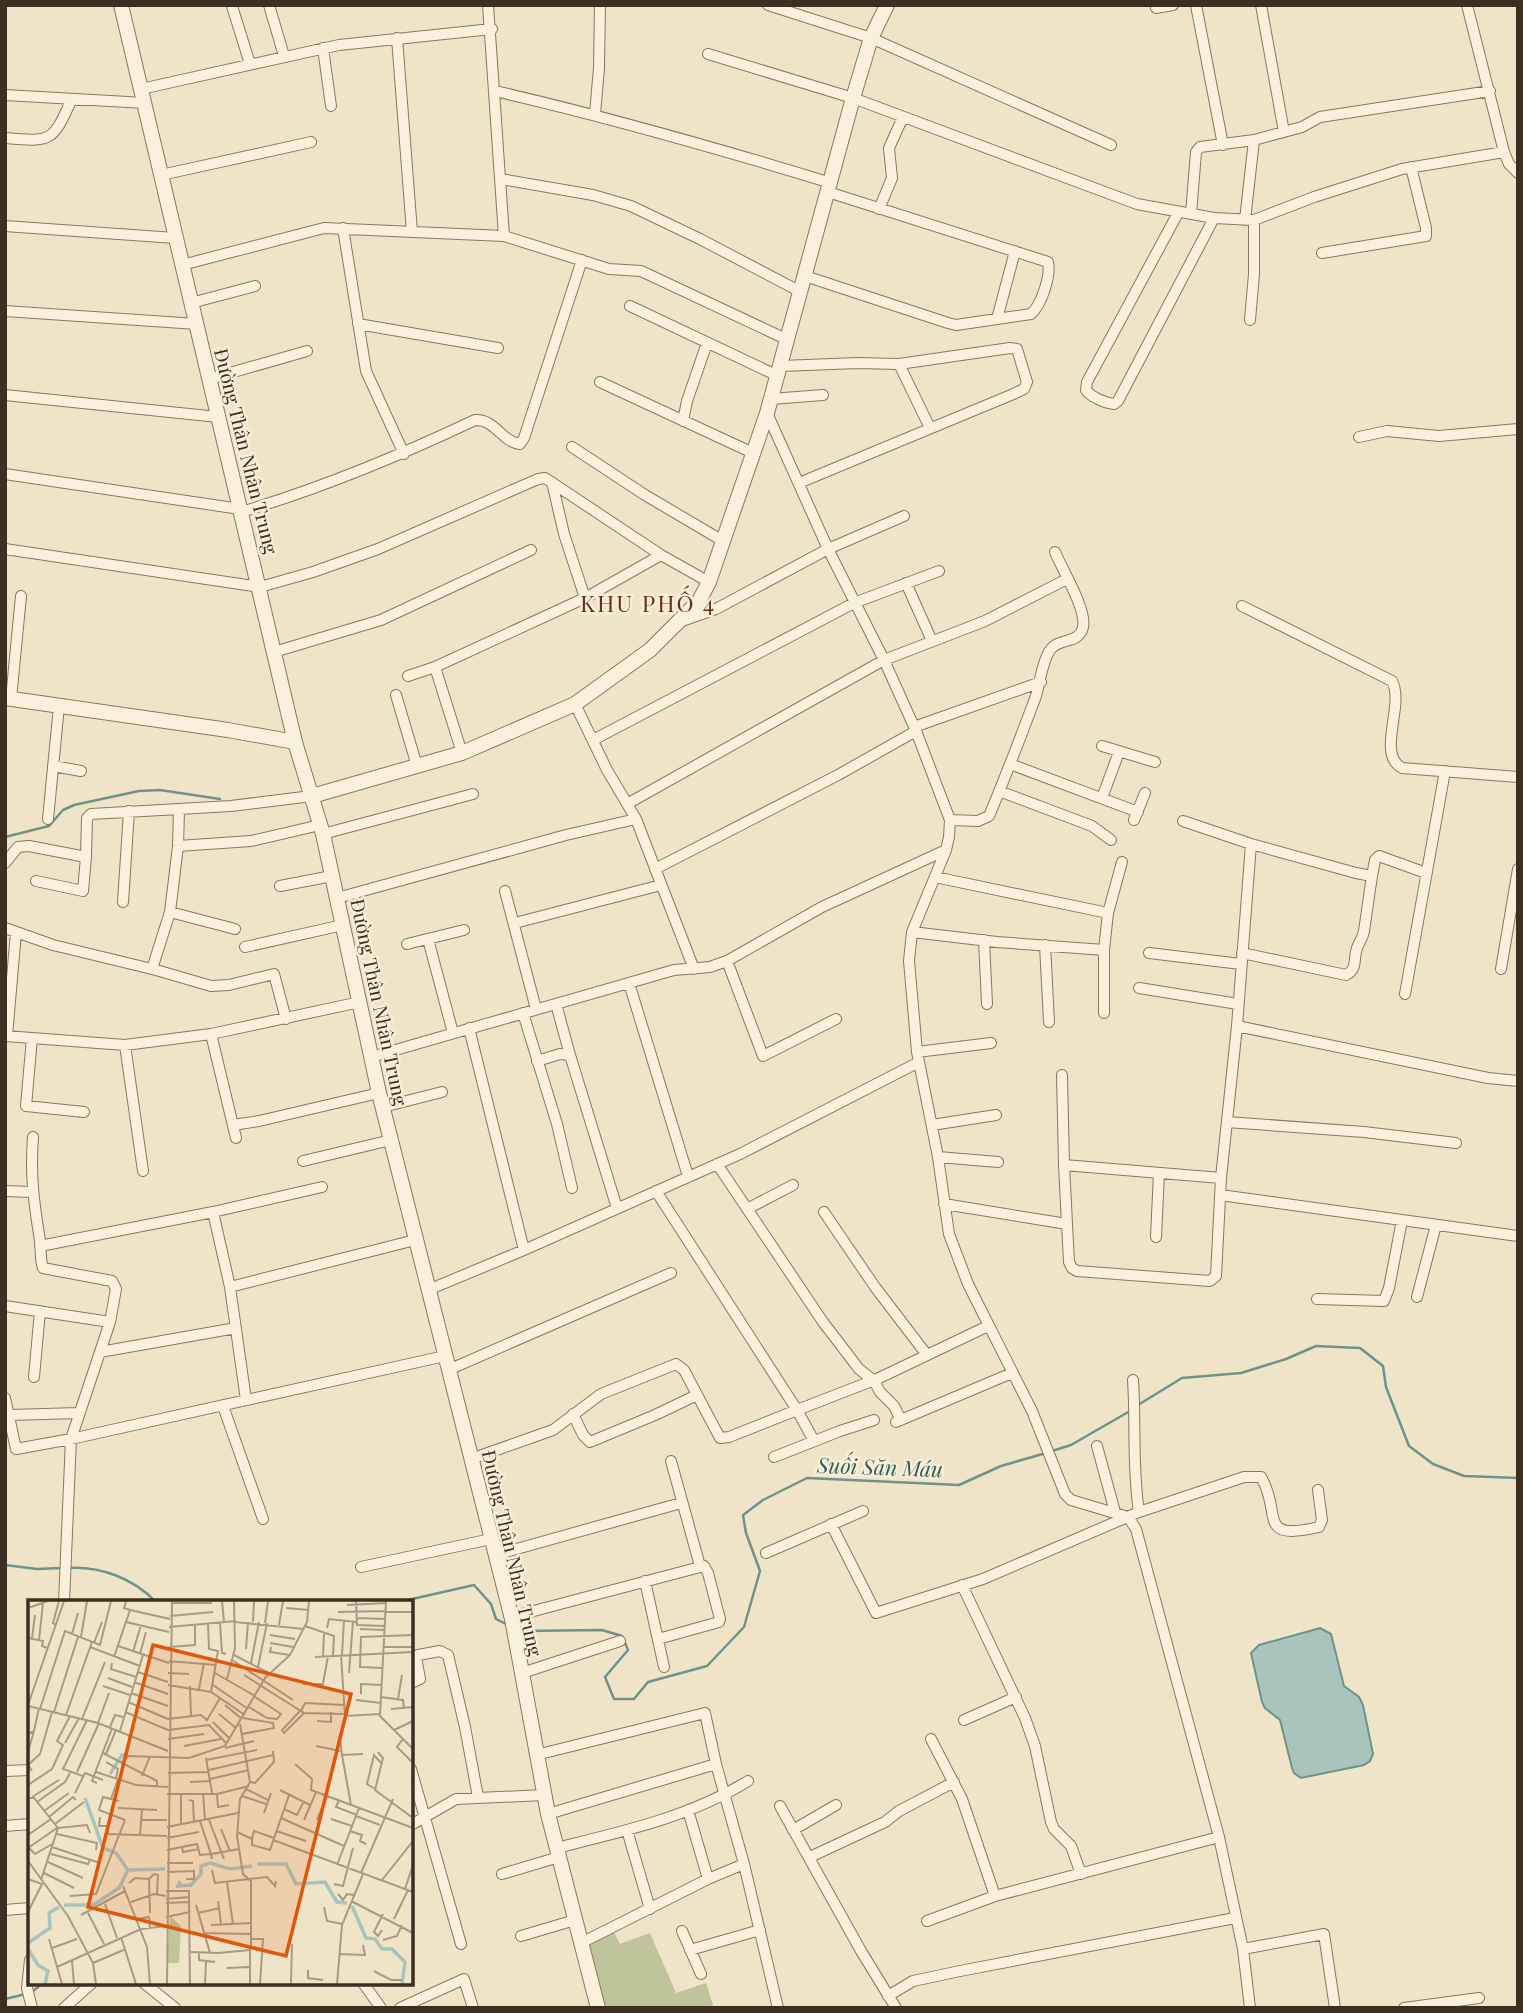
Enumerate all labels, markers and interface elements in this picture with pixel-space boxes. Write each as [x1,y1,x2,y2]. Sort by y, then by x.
street label: Đường Thân Nhân Trung [209,346,285,556]
district label: KHU PHỐ 4 [580,585,716,618]
street label: Đường Thân Nhân Trung [345,896,415,1108]
street label: Đường Thân Nhân Trung [477,1447,549,1659]
water label: Suối Săn Máu [815,1450,944,1482]
inset map [28,1600,413,1985]

